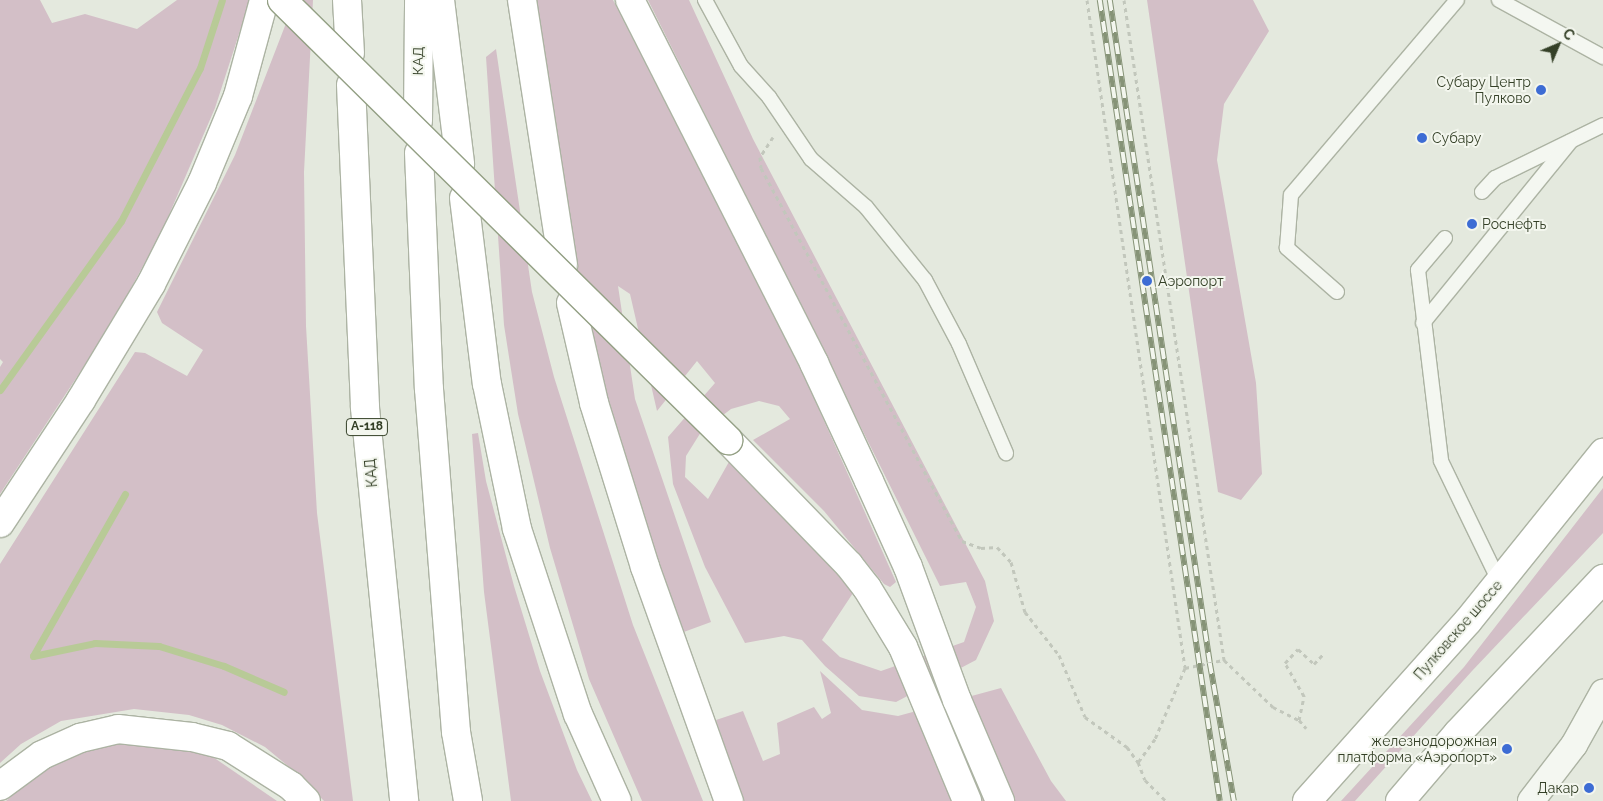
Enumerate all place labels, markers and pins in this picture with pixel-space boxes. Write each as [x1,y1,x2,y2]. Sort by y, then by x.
place label: Субару Центр Пулково [1436,74,1531,106]
marker: Субару Центр Пулково [1535,84,1547,96]
place label: Субару [1432,130,1481,146]
marker: Субару [1416,132,1428,144]
place label: Роснефть [1482,216,1546,232]
marker: Роснефть [1466,218,1478,230]
place label: Аэропорт [1158,273,1224,289]
marker: Аэропорт [1140,274,1154,288]
place label: железнодорожная платформа «Аэропорт» [1337,733,1497,766]
marker: железнодорожная платформа «Аэропорт» [1501,743,1513,755]
place label: Дакар [1537,780,1579,796]
marker: Дакар [1583,782,1595,794]

